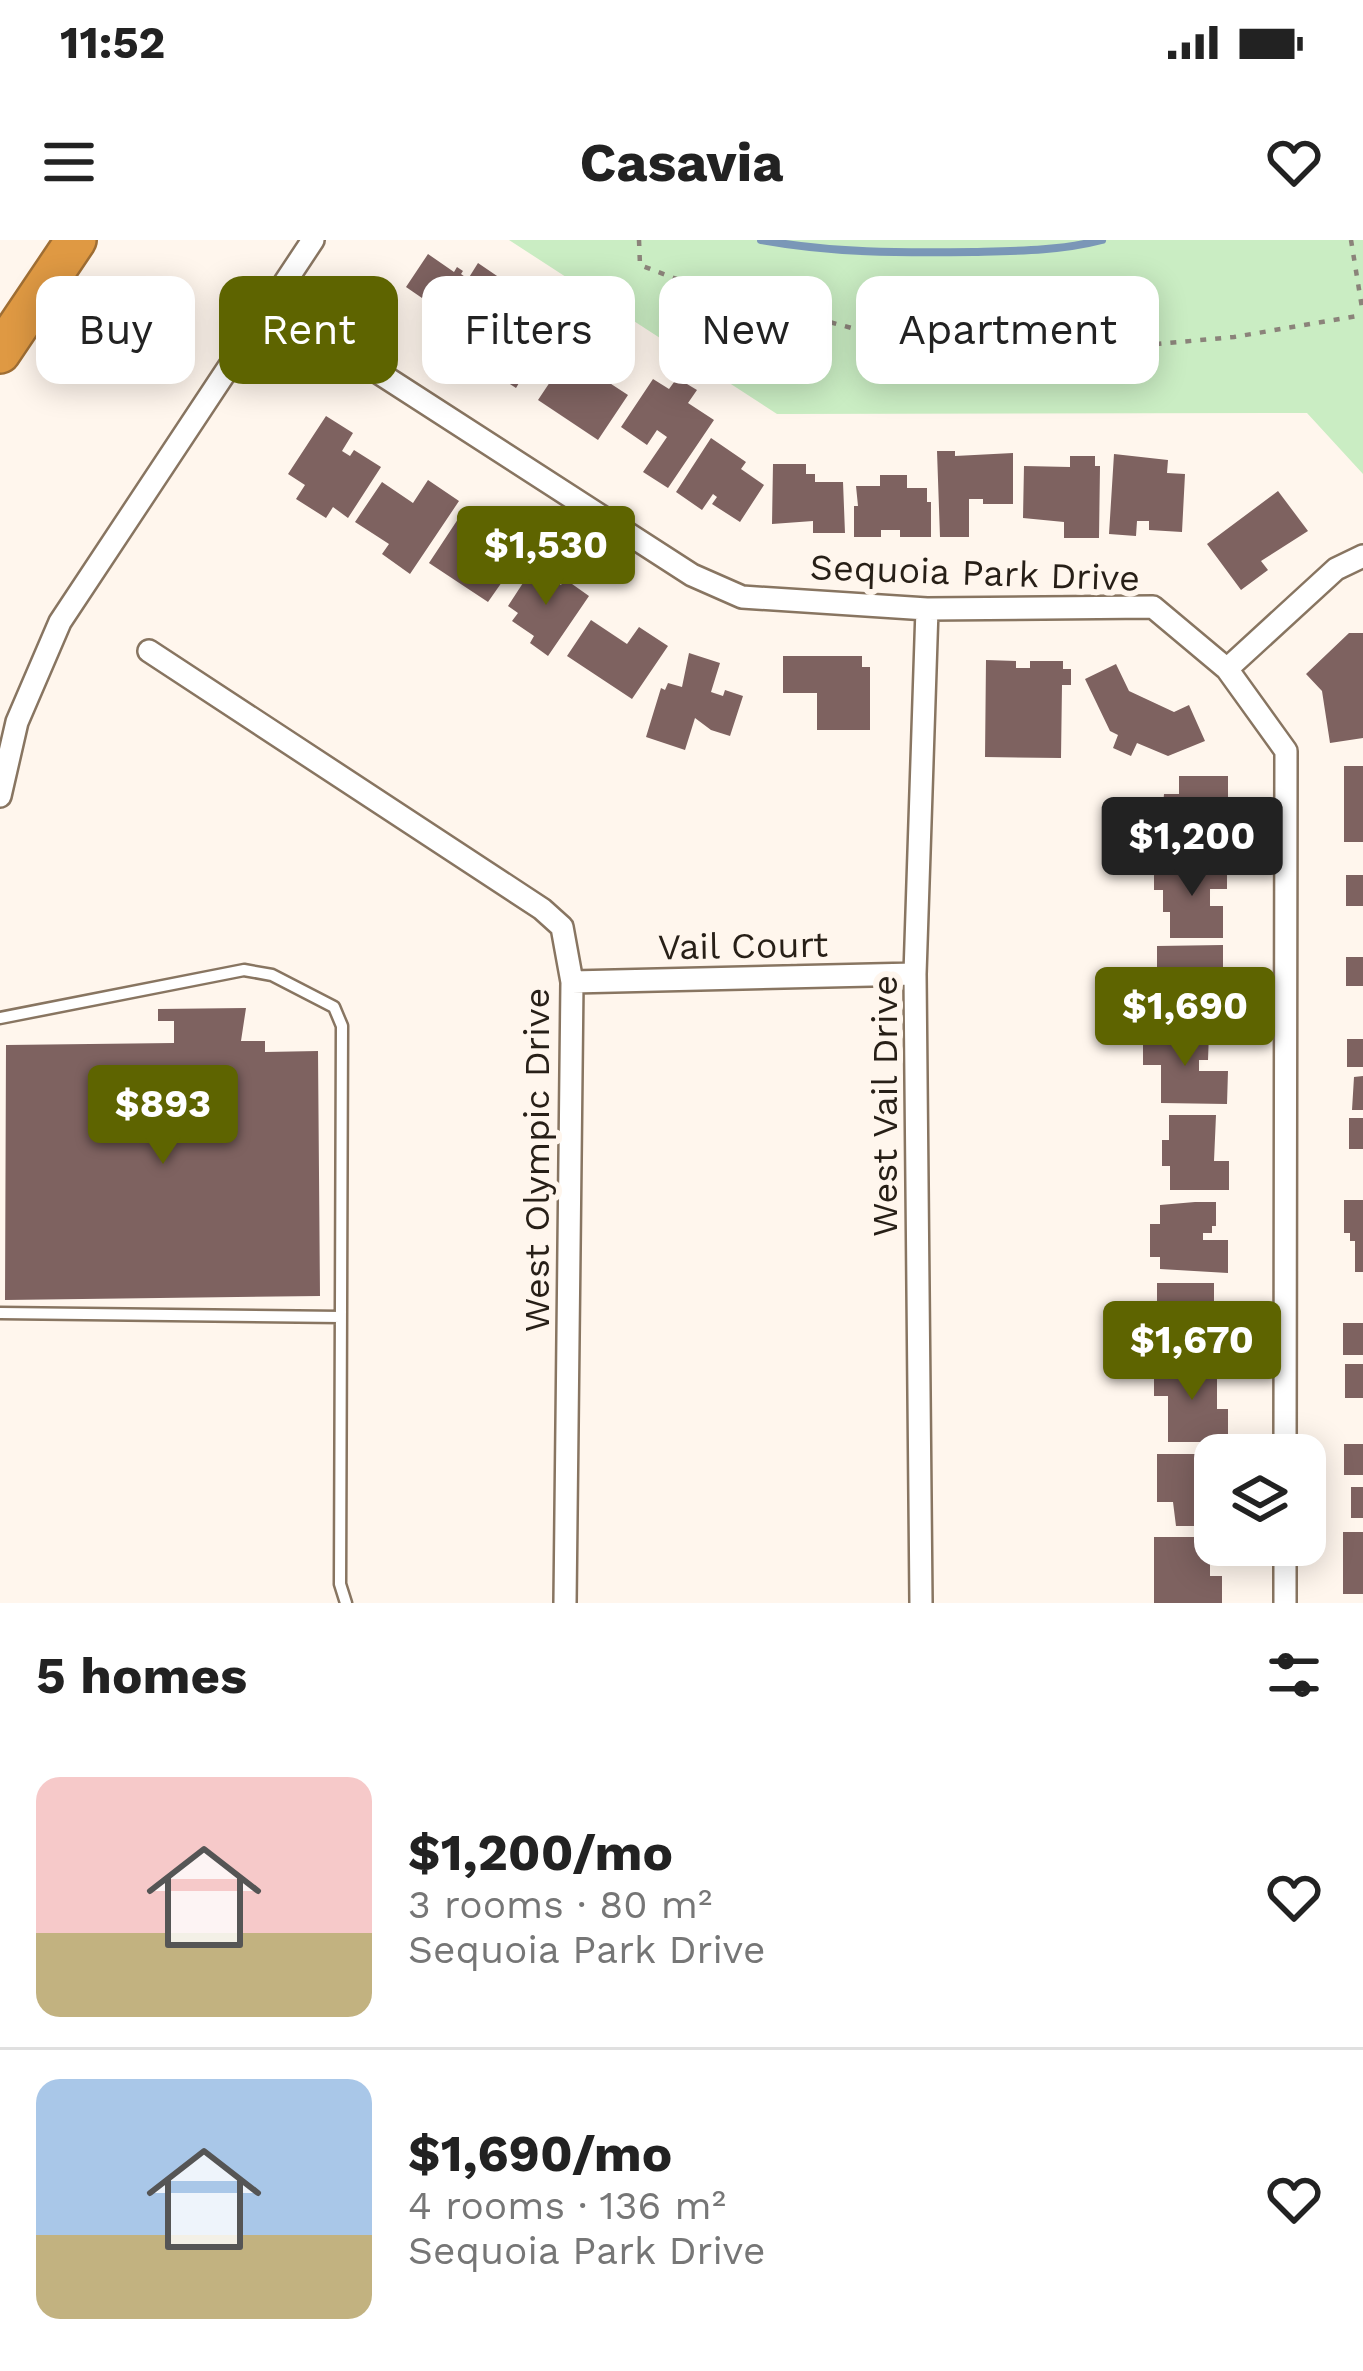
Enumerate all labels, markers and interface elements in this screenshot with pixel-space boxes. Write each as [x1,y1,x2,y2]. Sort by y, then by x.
text: 11:52 [60,16,165,69]
icon: menu [36,129,102,195]
icon: heart [1261,129,1327,195]
text: Casavia [579,131,784,194]
chip: Buy [36,276,195,384]
chip: Rent [219,276,398,384]
chip: Filters [422,276,635,384]
chip: New [659,276,832,384]
chip: Apartment [856,276,1159,384]
pin: $1,530 [448,506,644,608]
text: $1,530 [484,522,608,567]
street label: Sequoia Park Drive [809,546,1141,600]
pin: $1,200 [1094,797,1290,899]
text: $1,200 [1129,813,1255,858]
street label: Vail Court [657,924,829,968]
pin: $1,690 [1087,967,1283,1069]
street label: West Vail Drive [864,975,906,1237]
text: $1,690 [1122,983,1248,1028]
street label: West Olympic Drive [516,988,558,1332]
pin: $893 [92,1065,234,1167]
text: $893 [115,1081,211,1126]
pin: $1,670 [1094,1301,1290,1403]
text: $1,670 [1130,1317,1254,1362]
map controls [1194,1434,1326,1566]
button: layers [1194,1434,1326,1566]
icon: filters [1261,1642,1327,1708]
text: 5 homes [36,1646,247,1705]
text: $1,200/mo [408,1823,673,1882]
icon: home [132,1825,276,1969]
icon: heart [1261,1864,1327,1930]
text: 3 rooms · 80 m² [408,1882,712,1927]
text: Sequoia Park Drive [408,1927,766,1972]
text: $1,690/mo [408,2124,672,2183]
icon: home [132,2127,276,2271]
icon: heart [1261,2166,1327,2232]
text: 4 rooms · 136 m² [408,2183,726,2228]
text: Sequoia Park Drive [408,2228,766,2273]

